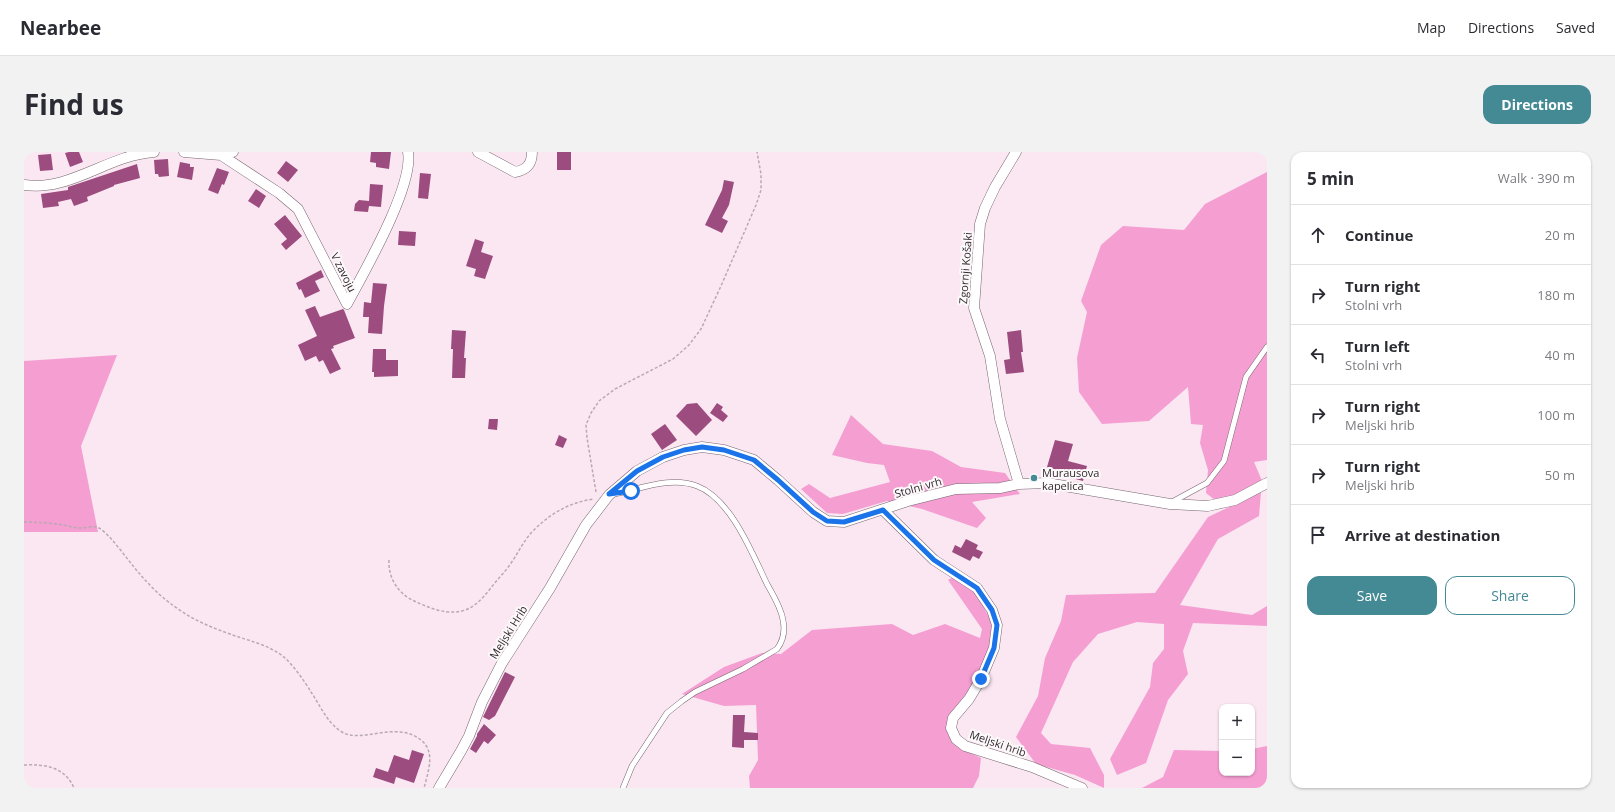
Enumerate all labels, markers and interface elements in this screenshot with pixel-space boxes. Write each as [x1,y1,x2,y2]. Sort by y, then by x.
text: Nearbee [20,15,101,41]
text: Map [1417,18,1446,37]
text: Directions [1468,18,1534,37]
text: Saved [1556,18,1595,37]
text: Find us [24,85,124,123]
button: Directions [1483,85,1591,124]
text: 5 min [1307,167,1354,190]
text: Walk · 390 m [1498,169,1575,187]
icon: ahead [1307,224,1329,246]
text: Continue [1345,225,1413,245]
text: 20 m [1545,226,1575,244]
street label: Zgornji Košaki [955,232,975,304]
street label: V zavoju [328,250,360,294]
text: Turn right [1345,276,1420,296]
icon: right [1307,284,1329,306]
text: 180 m [1537,286,1575,304]
text: Stolni vrh [1345,296,1402,314]
text: Turn left [1345,336,1410,356]
icon: left [1307,344,1329,366]
text: 40 m [1545,346,1575,364]
text: Stolni vrh [1345,356,1402,374]
text: Turn right [1345,396,1420,416]
icon: right [1307,404,1329,426]
text: 100 m [1537,406,1575,424]
text: Meljski hrib [1345,416,1415,434]
text: Turn right [1345,456,1420,476]
icon: right [1307,464,1329,486]
place label: Murausova kapelica [1042,465,1099,493]
text: 50 m [1545,466,1575,484]
street label: Stolni vrh [893,473,943,501]
marker: Murausova kapelica [1029,473,1039,483]
text: Meljski hrib [1345,476,1415,494]
route start [622,482,640,500]
icon: arrive [1307,524,1329,546]
text: Arrive at destination [1345,525,1500,545]
button: Save [1307,576,1437,615]
button: Share [1445,576,1575,615]
street label: Meljski Hrib [486,602,531,662]
route end [972,670,990,688]
map controls [1219,704,1255,776]
button: + [1219,704,1255,740]
street label: Meljski hrib [968,726,1029,760]
button: − [1219,740,1255,776]

